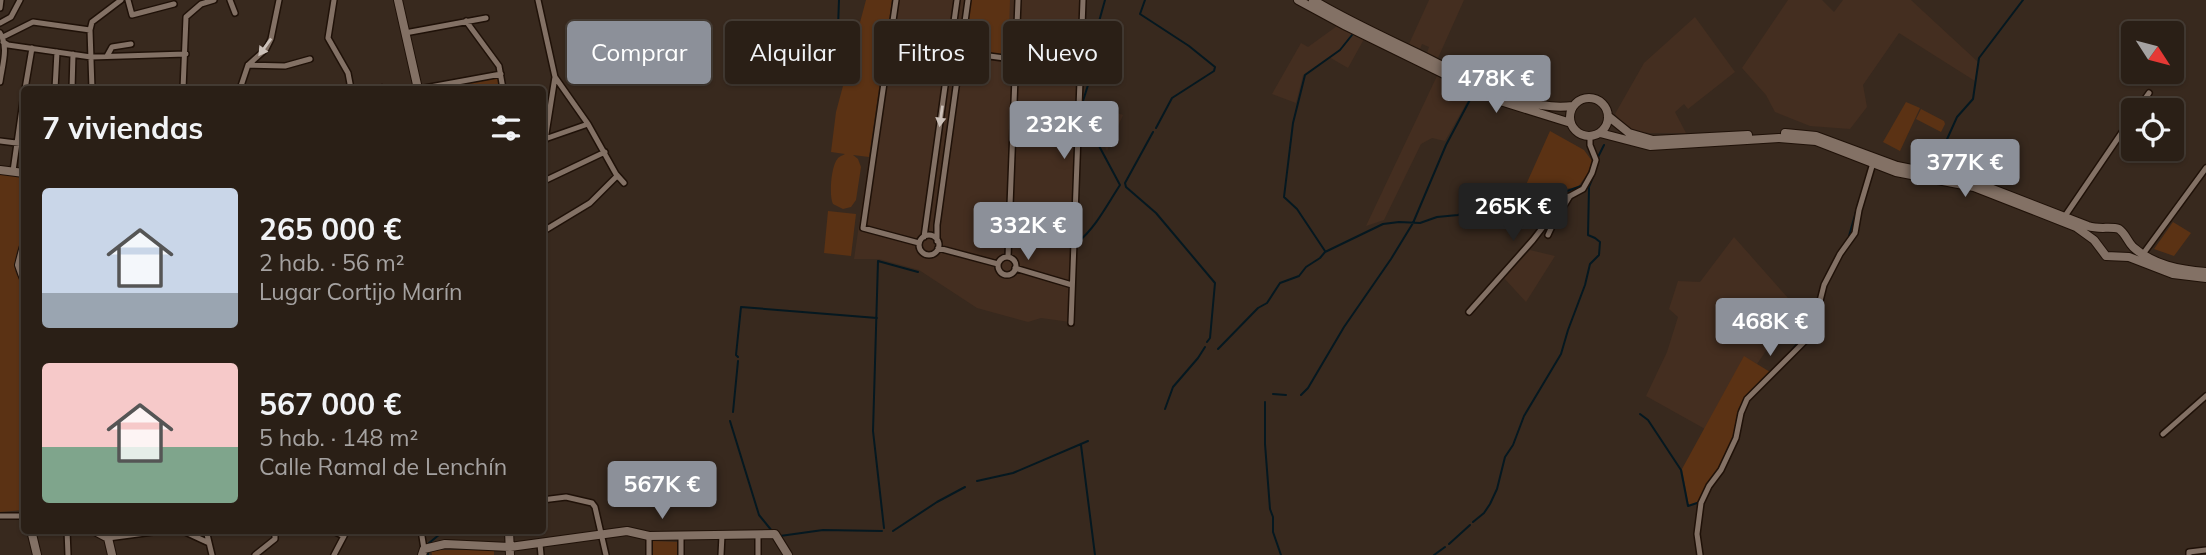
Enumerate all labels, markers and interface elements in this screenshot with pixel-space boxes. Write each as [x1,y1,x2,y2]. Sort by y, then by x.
chip: Comprar [567,21,711,84]
chip: Alquilar [725,21,860,84]
chip: Filtros [874,21,989,84]
chip: Nuevo [1003,21,1122,84]
north arrow [2121,21,2184,84]
map controls [2121,21,2184,161]
one-way arrow [258,38,272,56]
pin: 478K € [1439,55,1553,115]
text: 478K € [1458,63,1534,92]
button: locate [2121,98,2184,161]
pin: 232K € [1007,102,1121,161]
one-way arrow [936,105,947,127]
text: 7 viviendas [42,109,203,147]
icon: filters [487,109,525,147]
text: 232K € [1026,109,1102,138]
pin: 377K € [1908,140,2022,199]
text: 377K € [1927,147,2003,176]
pin: 265K € [1456,184,1570,243]
text: 265K € [1475,191,1551,220]
pin: 332K € [971,202,1085,262]
text: 265 000 € [259,210,401,248]
text: 332K € [990,210,1066,239]
icon: home [98,216,182,300]
text: 2 hab. · 56 m² [259,248,404,277]
text: Lugar Cortijo Marín [259,277,463,306]
pin: 468K € [1713,298,1827,358]
text: 468K € [1732,306,1808,335]
text: 567 000 € [259,385,401,423]
icon: home [98,391,182,475]
text: 5 hab. · 148 m² [259,423,418,452]
text: Calle Ramal de Lenchín [259,452,507,481]
pin: 567K € [605,462,719,521]
text: 567K € [624,469,700,498]

